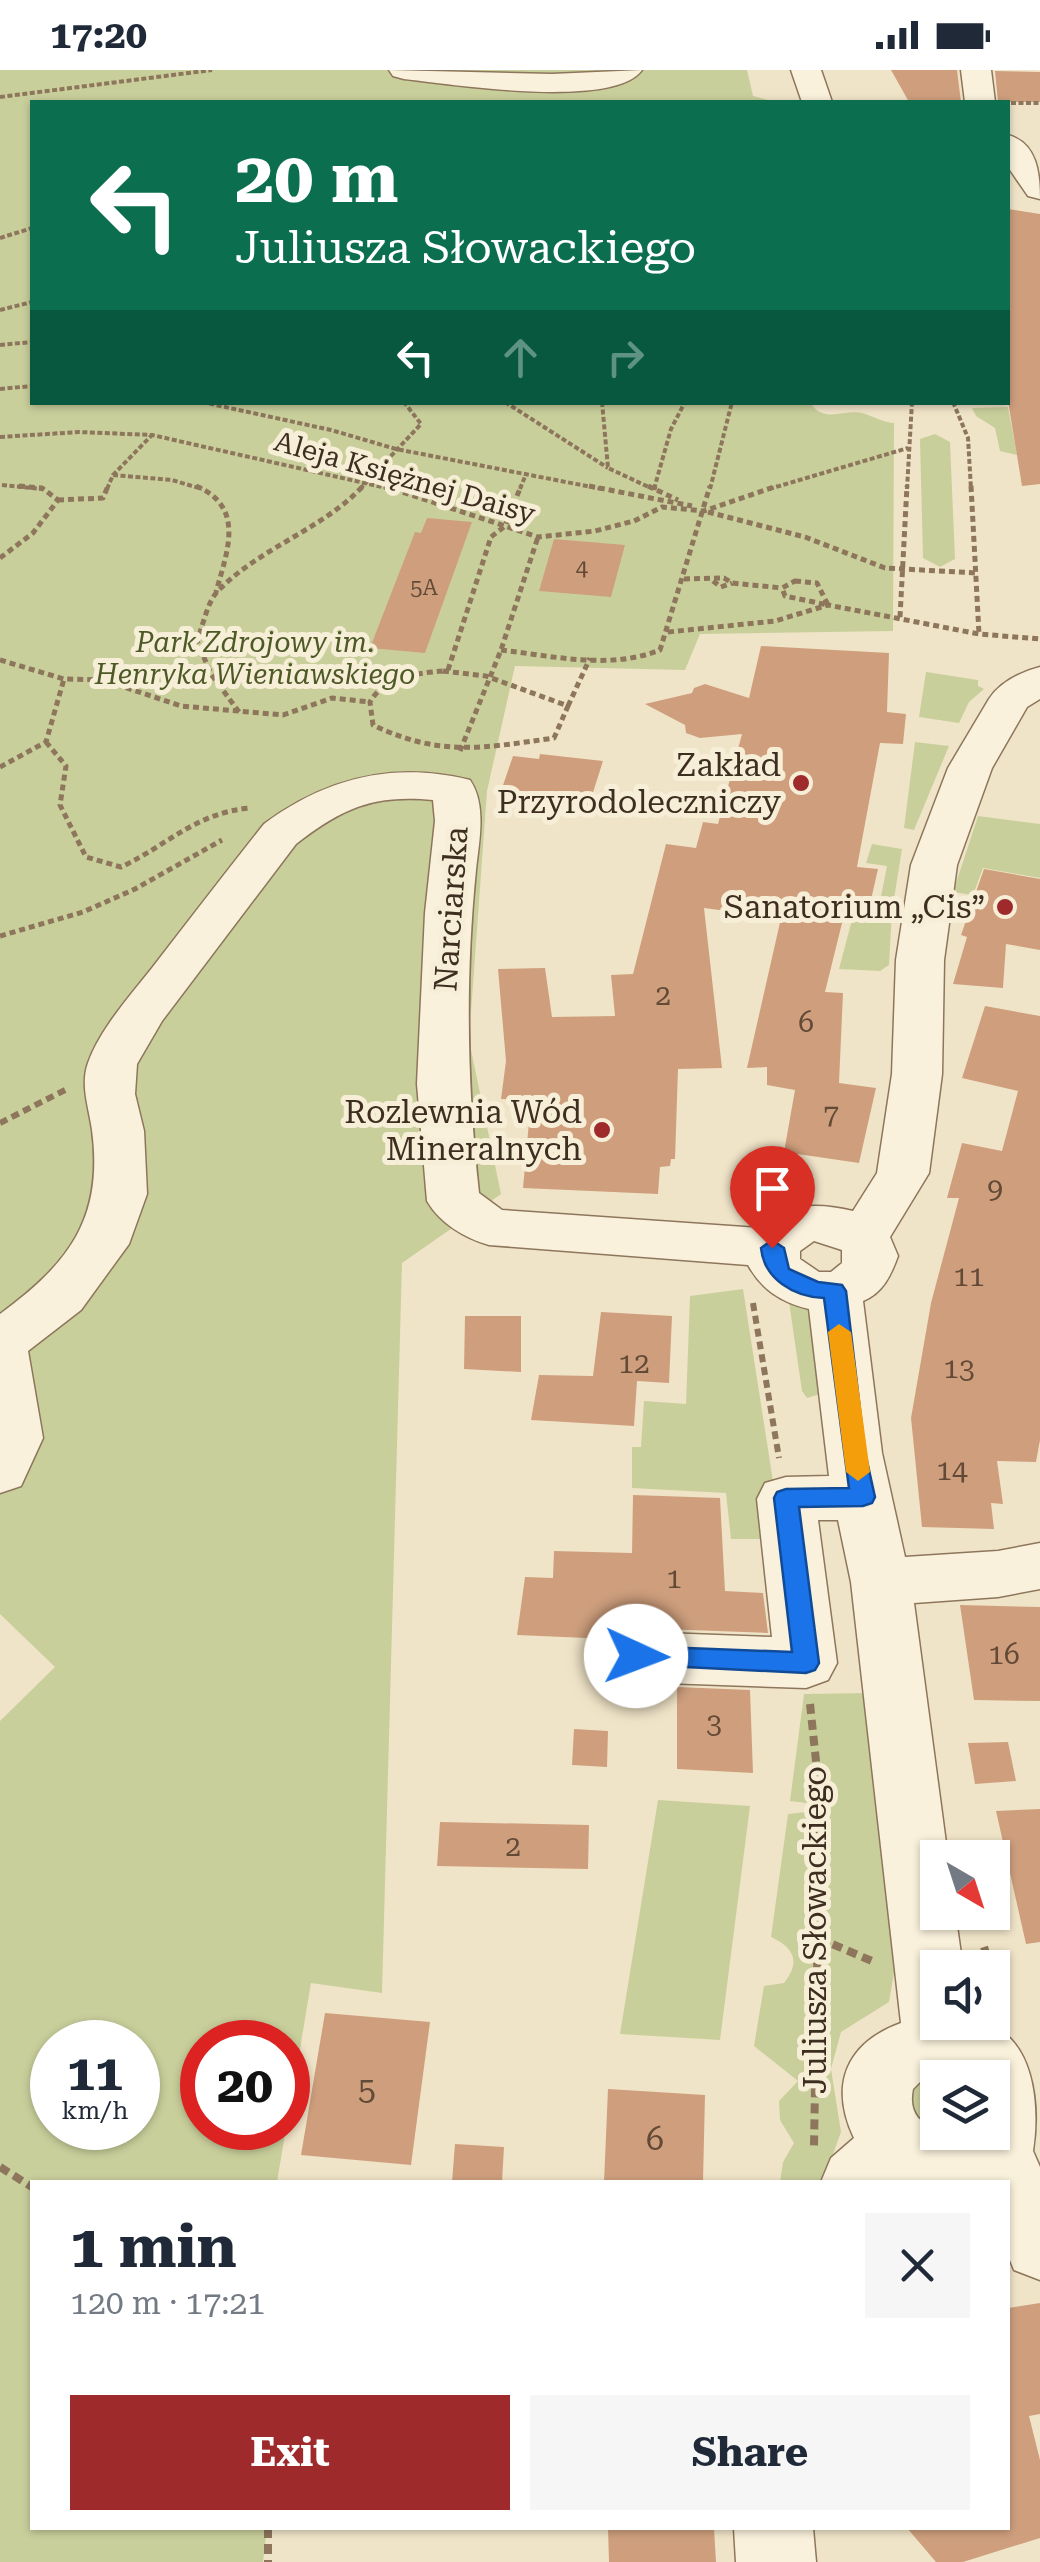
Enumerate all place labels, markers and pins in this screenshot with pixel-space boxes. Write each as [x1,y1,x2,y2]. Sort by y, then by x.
place label: Zakład Przyrodoleczniczy [497,746,781,821]
marker: Zakład Przyrodoleczniczy [790,772,812,794]
place label: Sanatorium „Cis” [724,888,985,926]
marker: Sanatorium „Cis” [994,896,1016,918]
place label: Rozlewnia Wód Mineralnych [344,1093,582,1168]
marker: Rozlewnia Wód Mineralnych [591,1119,613,1141]
pin [730,1146,815,1249]

